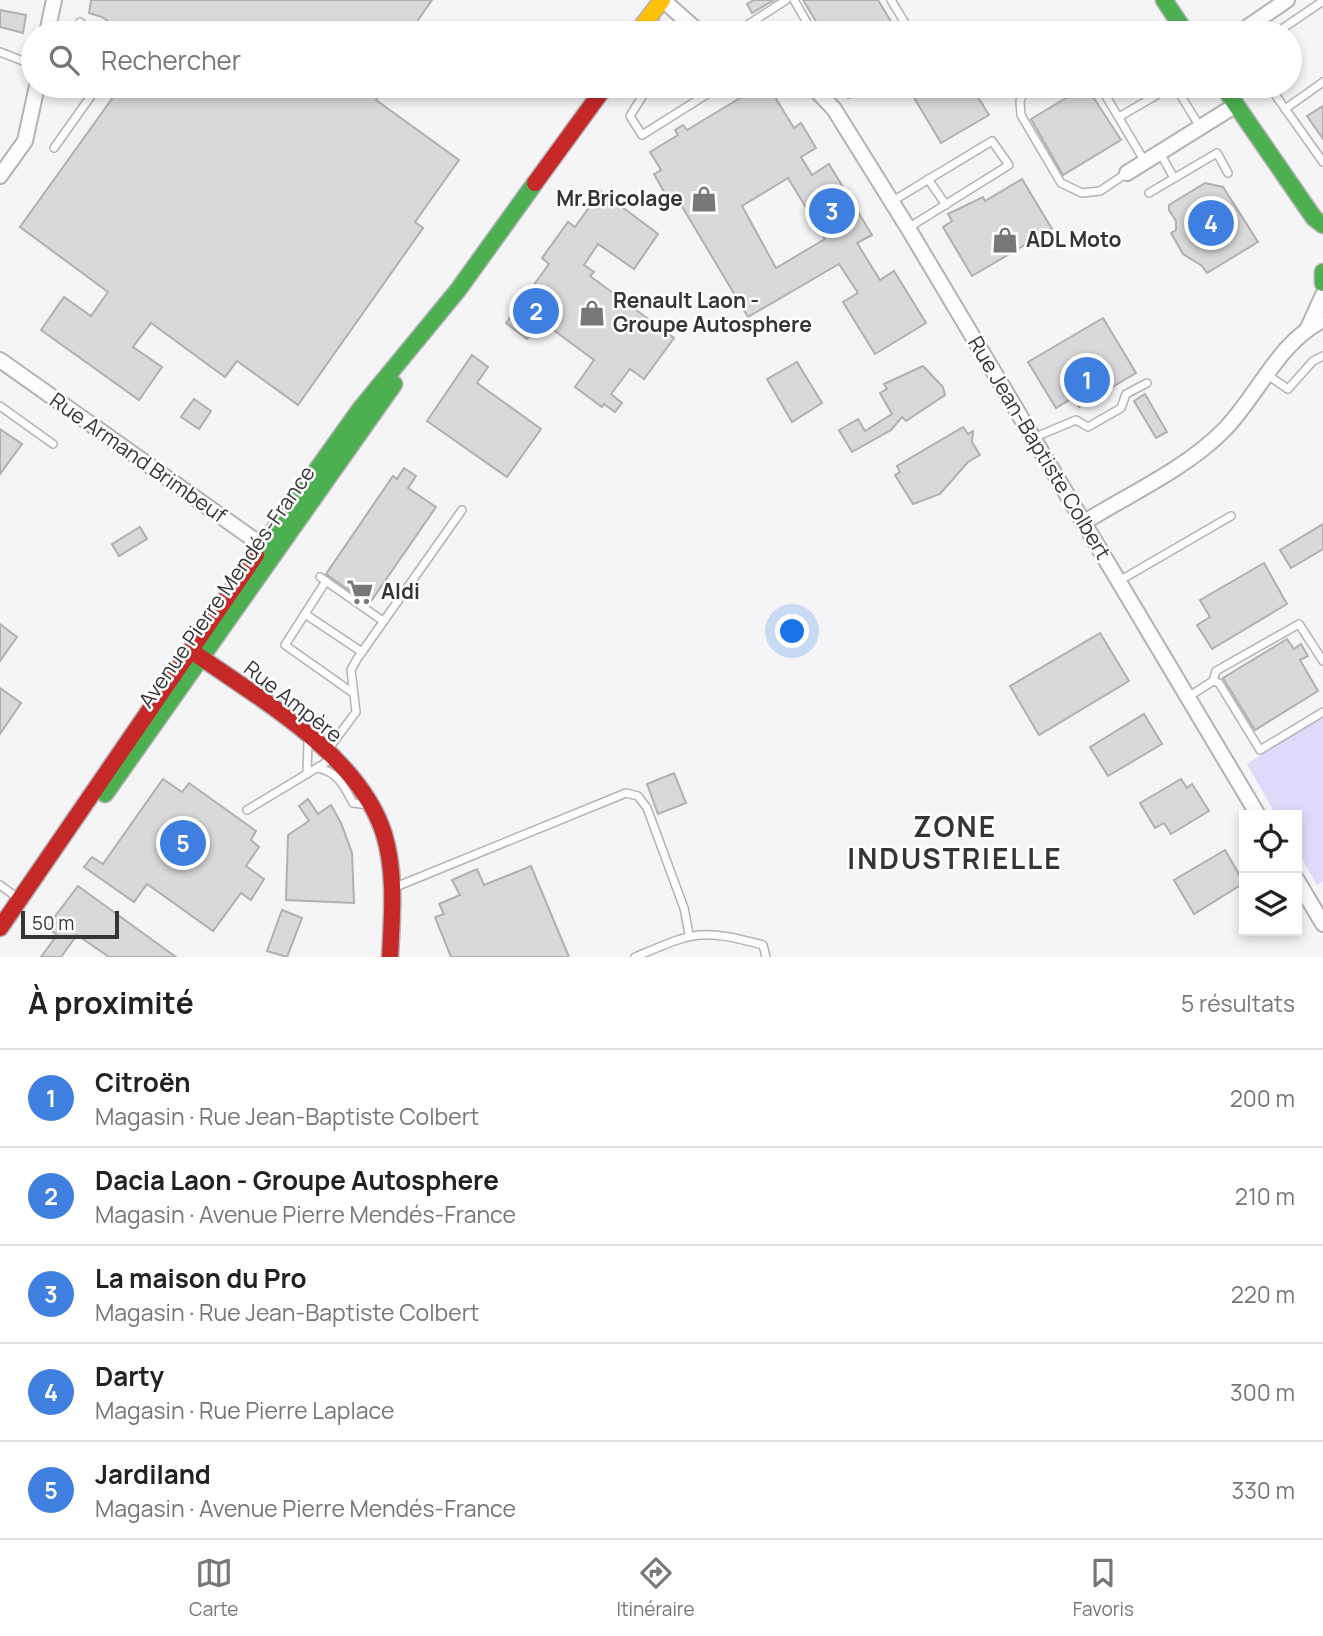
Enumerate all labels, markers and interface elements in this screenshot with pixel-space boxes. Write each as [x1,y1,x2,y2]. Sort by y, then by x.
search box [21,21,1302,98]
icon: search [45,41,83,79]
text: Rechercher [101,42,241,78]
place label: Mr.Bricolage [556,184,683,212]
shop icon: Mr.Bricolage [689,184,719,214]
pin: 3 [809,185,855,237]
pin: 4 [1188,197,1234,249]
shop icon: ADL Moto [990,225,1020,255]
place label: ADL Moto [1026,225,1122,253]
pin: 2 [513,285,559,337]
place label: Renault Laon - Groupe Autosphere [613,286,812,338]
shop icon: Renault Laon - Groupe Autosphere [577,298,607,328]
street label: Rue Jean-Baptiste Colbert [962,331,1118,564]
pin: 1 [1064,354,1110,406]
street label: Rue Armand Brimbeuf [45,386,233,529]
street label: Avenue Pierre Mendés-France [132,460,321,713]
supermarket icon: Aldi [345,577,375,607]
place label: Aldi [381,577,420,605]
your location [775,614,809,648]
street label: Rue Ampère [239,654,349,748]
district label: ZONE INDUSTRIELLE [847,807,1063,877]
map controls [1239,810,1302,936]
button: locate [1239,810,1302,873]
pin: 5 [160,817,206,869]
button: layers [1239,873,1302,936]
scale bar [21,908,119,940]
text: 50 m [32,910,74,936]
text: À proximité [28,982,194,1023]
text: 5 résultats [1181,987,1295,1019]
text: Citroën [95,1064,190,1100]
text: 1 [46,1082,56,1114]
text: 200 m [1230,1082,1295,1114]
text: Magasin · Rue Jean-Baptiste Colbert [95,1100,479,1132]
text: Dacia Laon - Groupe Autosphere [95,1162,499,1198]
text: 2 [44,1180,58,1212]
text: 210 m [1235,1180,1295,1212]
text: Magasin · Avenue Pierre Mendés-France [95,1198,516,1230]
text: La maison du Pro [95,1260,307,1296]
text: 3 [44,1278,58,1310]
text: 220 m [1231,1278,1295,1310]
text: Magasin · Rue Jean-Baptiste Colbert [95,1296,479,1328]
text: Darty [95,1358,164,1394]
text: 4 [44,1376,58,1408]
text: 300 m [1230,1376,1295,1408]
text: Magasin · Rue Pierre Laplace [95,1394,394,1426]
text: Jardiland [95,1456,211,1492]
text: 5 [44,1474,58,1506]
text: 330 m [1231,1474,1295,1506]
text: Magasin · Avenue Pierre Mendés-France [95,1492,516,1524]
tab: Carte [189,1554,238,1622]
tab: Itinéraire [617,1554,695,1622]
tab: Favoris [1073,1554,1134,1622]

